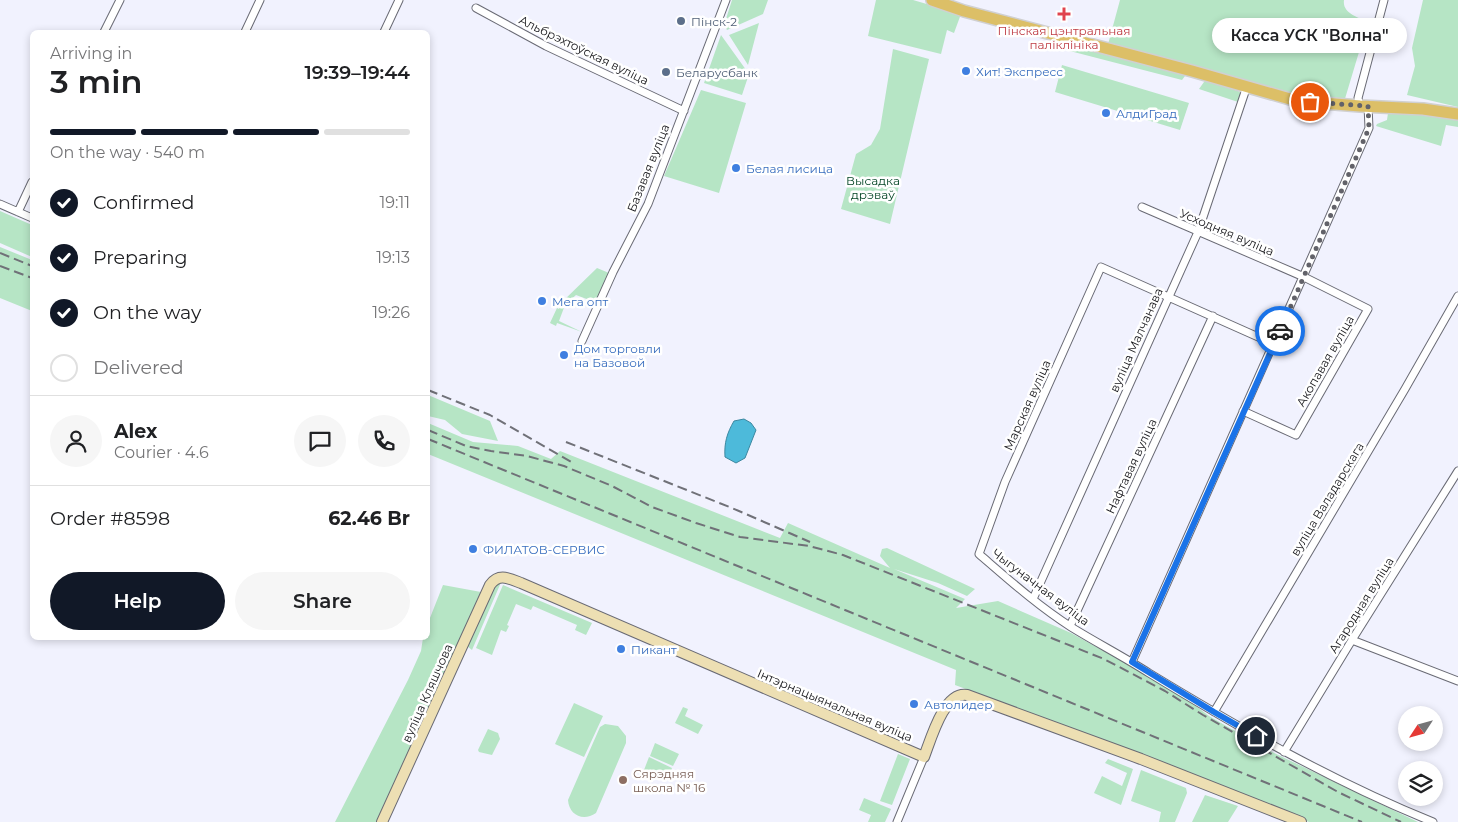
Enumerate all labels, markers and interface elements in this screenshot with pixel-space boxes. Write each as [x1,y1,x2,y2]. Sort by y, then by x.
marker: Пінская цэнтральная паліклініка [1057,7,1071,21]
street label: Альбрэхтоўская вуліца [517,12,651,88]
place label: Пінск-2 [691,14,737,29]
marker: Пінск-2 [675,15,687,27]
callout: Касса УСК "Волна" [1212,17,1408,52]
place label: Пінская цэнтральная паліклініка [997,23,1131,52]
text: Касса УСК "Волна" [1230,26,1389,45]
text: Arriving in [50,44,132,63]
text: 19:39–19:44 [304,61,410,84]
text: 3 min [50,62,142,101]
place label: Хит! Экспресс [976,64,1063,79]
place label: Беларусбанк [676,65,758,80]
marker: Хит! Экспресс [960,65,972,77]
marker: Беларусбанк [660,66,672,78]
pin [1289,81,1331,123]
icon: bag [1296,88,1324,116]
place label: АлдиГрад [1116,106,1177,121]
marker: АлдиГрад [1100,107,1112,119]
street label: Базавая вуліца [624,122,672,214]
text: On the way · 540 m [50,143,205,162]
place label: Белая лисица [746,161,833,176]
marker: Белая лисица [730,162,742,174]
park label: Высадка дрэваў [846,173,900,202]
icon: check [50,189,78,217]
text: Confirmed [93,191,194,214]
text: 19:11 [380,193,410,212]
street label: Усходняя вуліца [1178,205,1276,259]
icon: check [50,244,78,272]
text: Preparing [93,246,188,269]
text: 19:13 [376,248,410,267]
street label: вуліца Малчанава [1106,285,1166,395]
place label: Мега опт [552,294,609,309]
marker: Мега опт [536,295,548,307]
icon: check [50,299,78,327]
text: On the way [93,301,201,324]
text: 19:26 [372,303,410,322]
courier [1255,306,1305,356]
street label: Акопавая вуліца [1293,313,1357,409]
icon: car [1266,317,1294,345]
place label: Дом торговли на Базовой [574,341,661,370]
marker: Дом торговли на Базовой [558,349,570,361]
text: Delivered [93,356,184,379]
street label: Марская вуліца [1000,357,1054,453]
button: person [50,415,102,467]
button: chat [294,415,346,467]
button: phone [358,415,410,467]
street label: Нафтавая вуліца [1102,416,1160,516]
text: Alex [114,420,157,443]
street label: вуліца Валадарскага [1287,439,1367,559]
text: Courier · 4.6 [114,443,209,462]
text: Order #8598 [50,507,170,530]
text: 62.46 Br [328,507,410,530]
place label: ФИЛАТОВ-СЕРВИС [483,542,605,557]
marker: ФИЛАТОВ-СЕРВИС [467,543,479,555]
street label: Чыгуначная вуліца [989,546,1093,628]
street label: Агародная вуліца [1325,554,1397,656]
button: Help [50,572,225,630]
button: Share [235,572,410,630]
street label: вуліца Кляшчова [399,641,455,745]
place label: Пикант [631,642,677,657]
marker: Пикант [615,643,627,655]
street label: Інтэрнацыянальная вуліца [755,665,915,745]
place label: Автолидер [924,697,993,712]
marker: Автолидер [908,698,920,710]
north arrow [1398,706,1442,751]
map controls [1398,706,1443,806]
pin [1235,715,1277,757]
icon: home [1242,722,1270,750]
button: layers [1398,761,1443,806]
place label: Сярэдняя школа № 16 [633,766,705,795]
marker: Сярэдняя школа № 16 [617,774,629,786]

